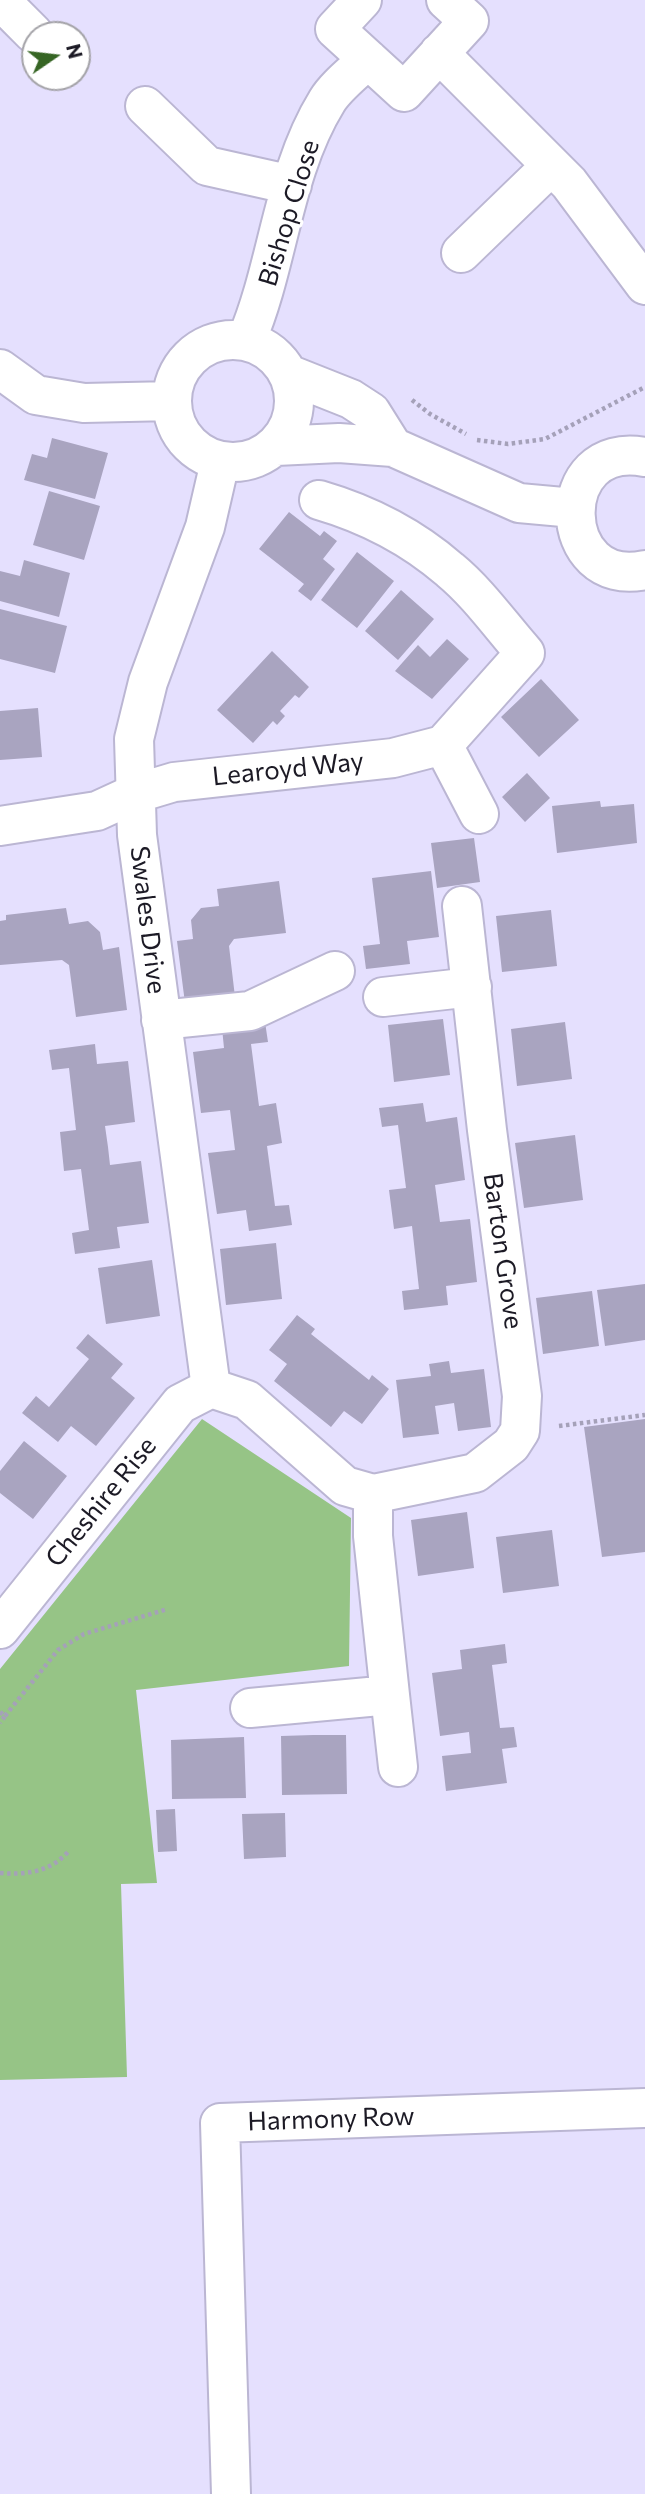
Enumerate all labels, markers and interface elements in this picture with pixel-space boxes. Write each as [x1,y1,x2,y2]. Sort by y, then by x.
north arrow [21,21,91,91]
text: N [62,42,88,61]
street label: Bishop Close [252,136,326,290]
street label: Learoyd Way [211,746,365,792]
street label: Swales Drive [123,844,173,996]
street label: Barton Grove [477,1171,529,1331]
street label: Cheshire Rise [39,1431,163,1573]
street label: Harmony Row [247,2100,415,2138]

